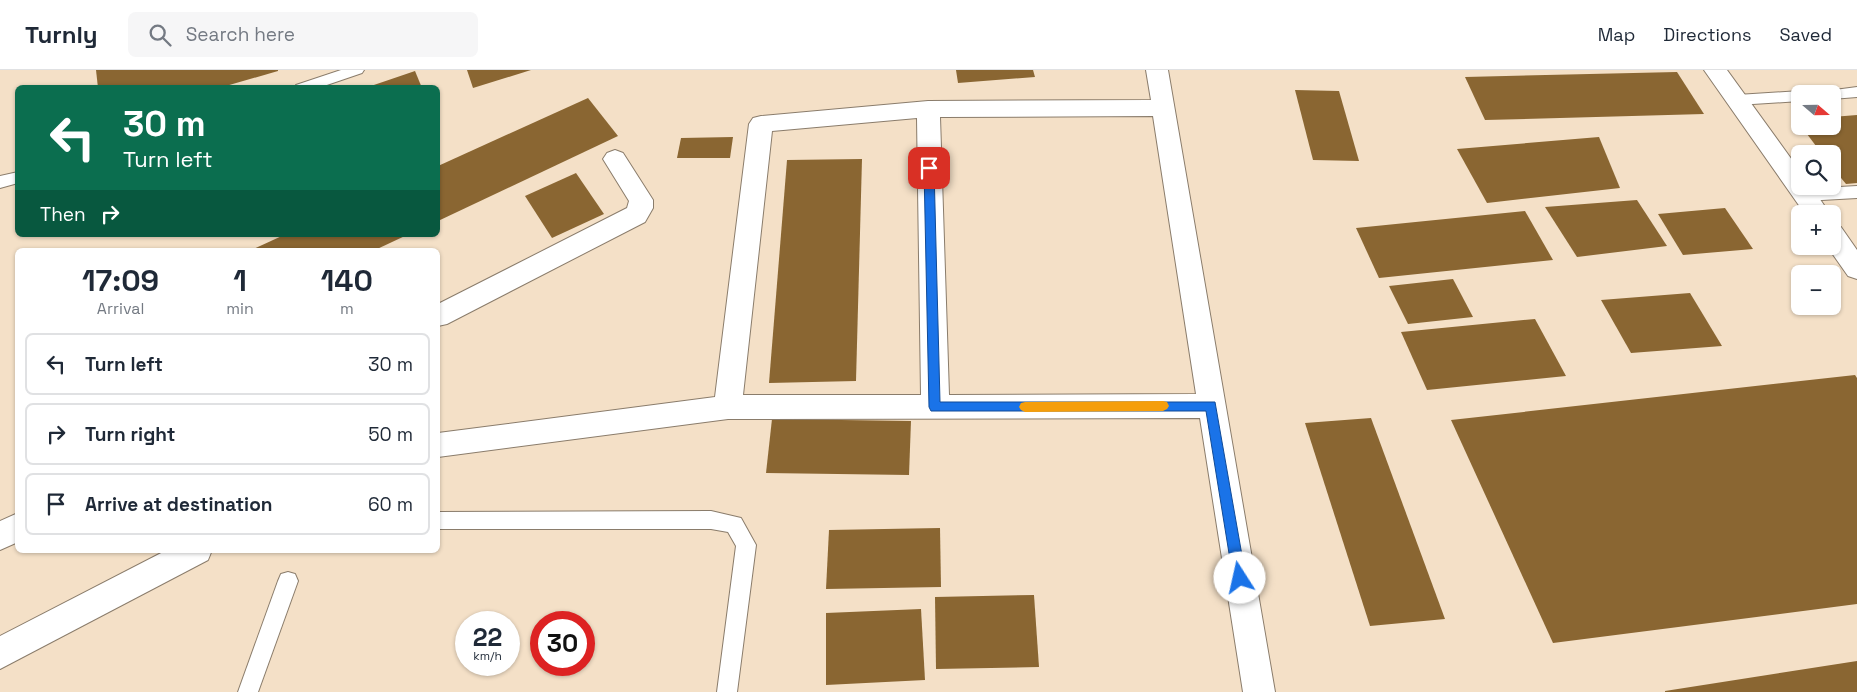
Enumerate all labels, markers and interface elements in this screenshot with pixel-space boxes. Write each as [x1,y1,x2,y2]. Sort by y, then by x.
search box [128,12,478,57]
text: Turnly [25,19,98,50]
icon: search [146,21,174,49]
text: Search here [186,22,295,47]
text: Map [1598,23,1635,46]
text: Directions [1663,23,1752,46]
text: Saved [1780,23,1832,46]
north arrow [1791,85,1841,135]
map controls [1791,85,1841,315]
text: 30 m [123,102,206,146]
icon: left [40,105,105,170]
text: Turn left [123,145,213,173]
button: search [1791,145,1841,195]
pin [908,147,950,189]
icon: arrive [915,154,943,182]
icon: right [96,200,124,228]
text: Then [40,202,86,227]
button: + [1791,205,1841,255]
text: 17:09 [82,261,159,300]
text: 1 [233,261,247,300]
text: 140 [321,261,373,300]
button: − [1791,265,1841,315]
text: Arrival [97,298,144,319]
text: min [226,298,254,319]
text: m [340,298,354,319]
icon: left [42,350,70,378]
text: Turn left [85,352,163,377]
text: 30 m [368,352,413,377]
icon: right [42,420,70,448]
text: Turn right [85,422,175,447]
text: 50 m [368,422,413,447]
icon: arrive [42,490,70,518]
text: Arrive at destination [85,492,273,517]
text: 60 m [368,492,413,517]
position arrow [1213,551,1265,603]
speed limit sign: 30 [530,611,595,676]
text: 22 [473,621,502,653]
text: km/h [473,648,502,664]

